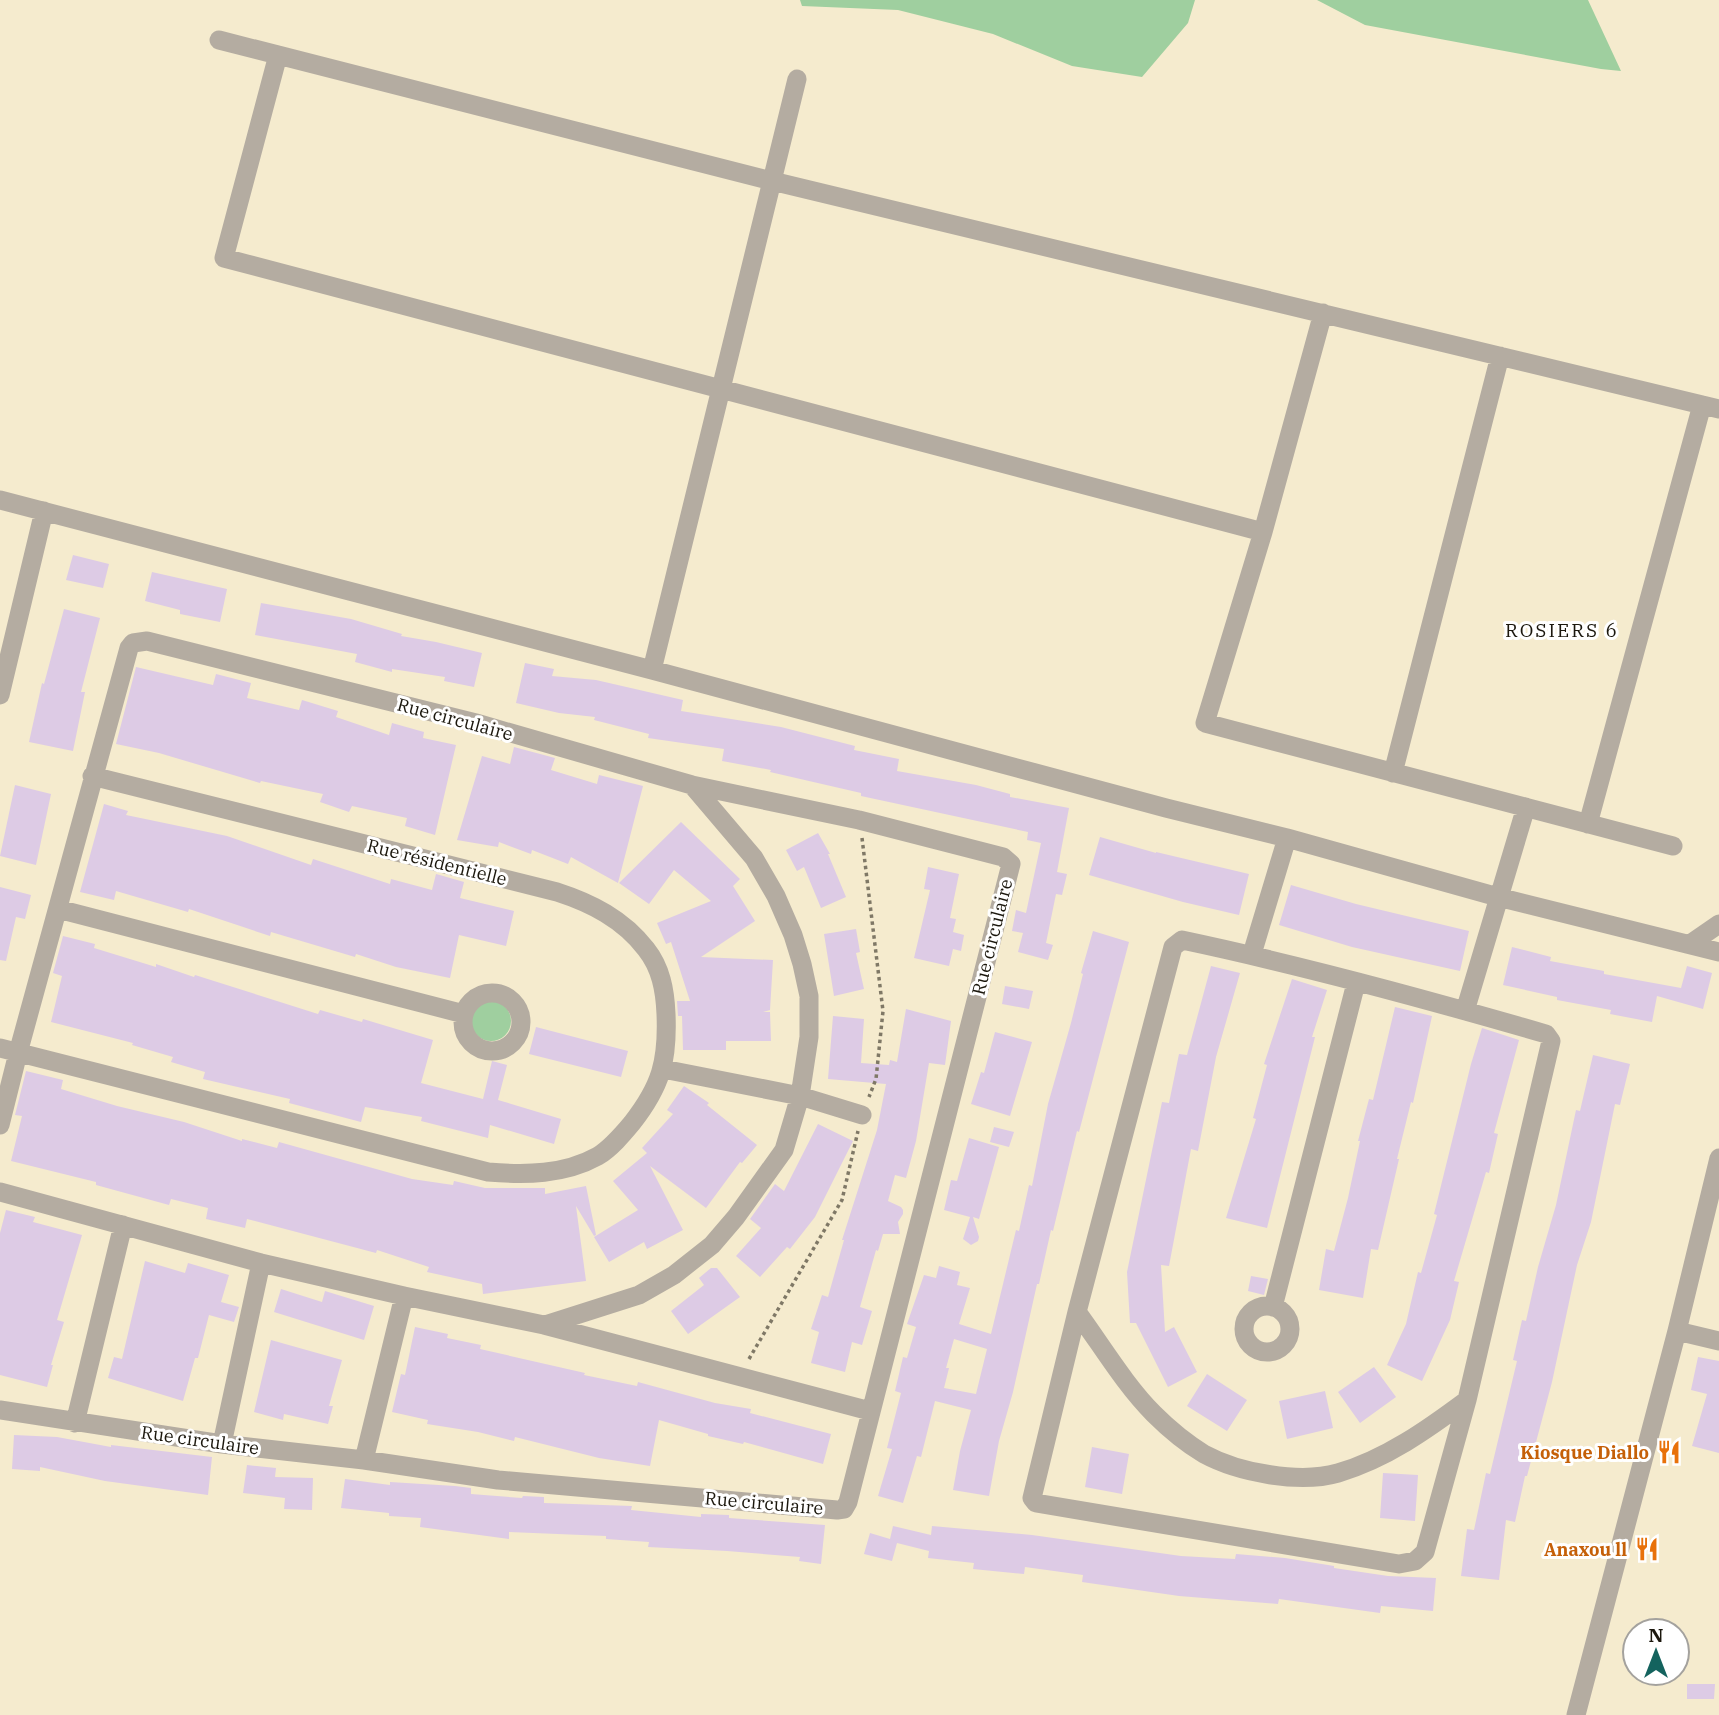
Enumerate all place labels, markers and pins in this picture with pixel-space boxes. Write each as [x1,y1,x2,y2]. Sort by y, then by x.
restaurant icon: Kiosque Diallo [1655,1438,1683,1466]
place label: Kiosque Diallo [1520,1441,1649,1464]
restaurant icon: Anaxou ll [1633,1535,1661,1563]
place label: Anaxou ll [1544,1538,1627,1561]

